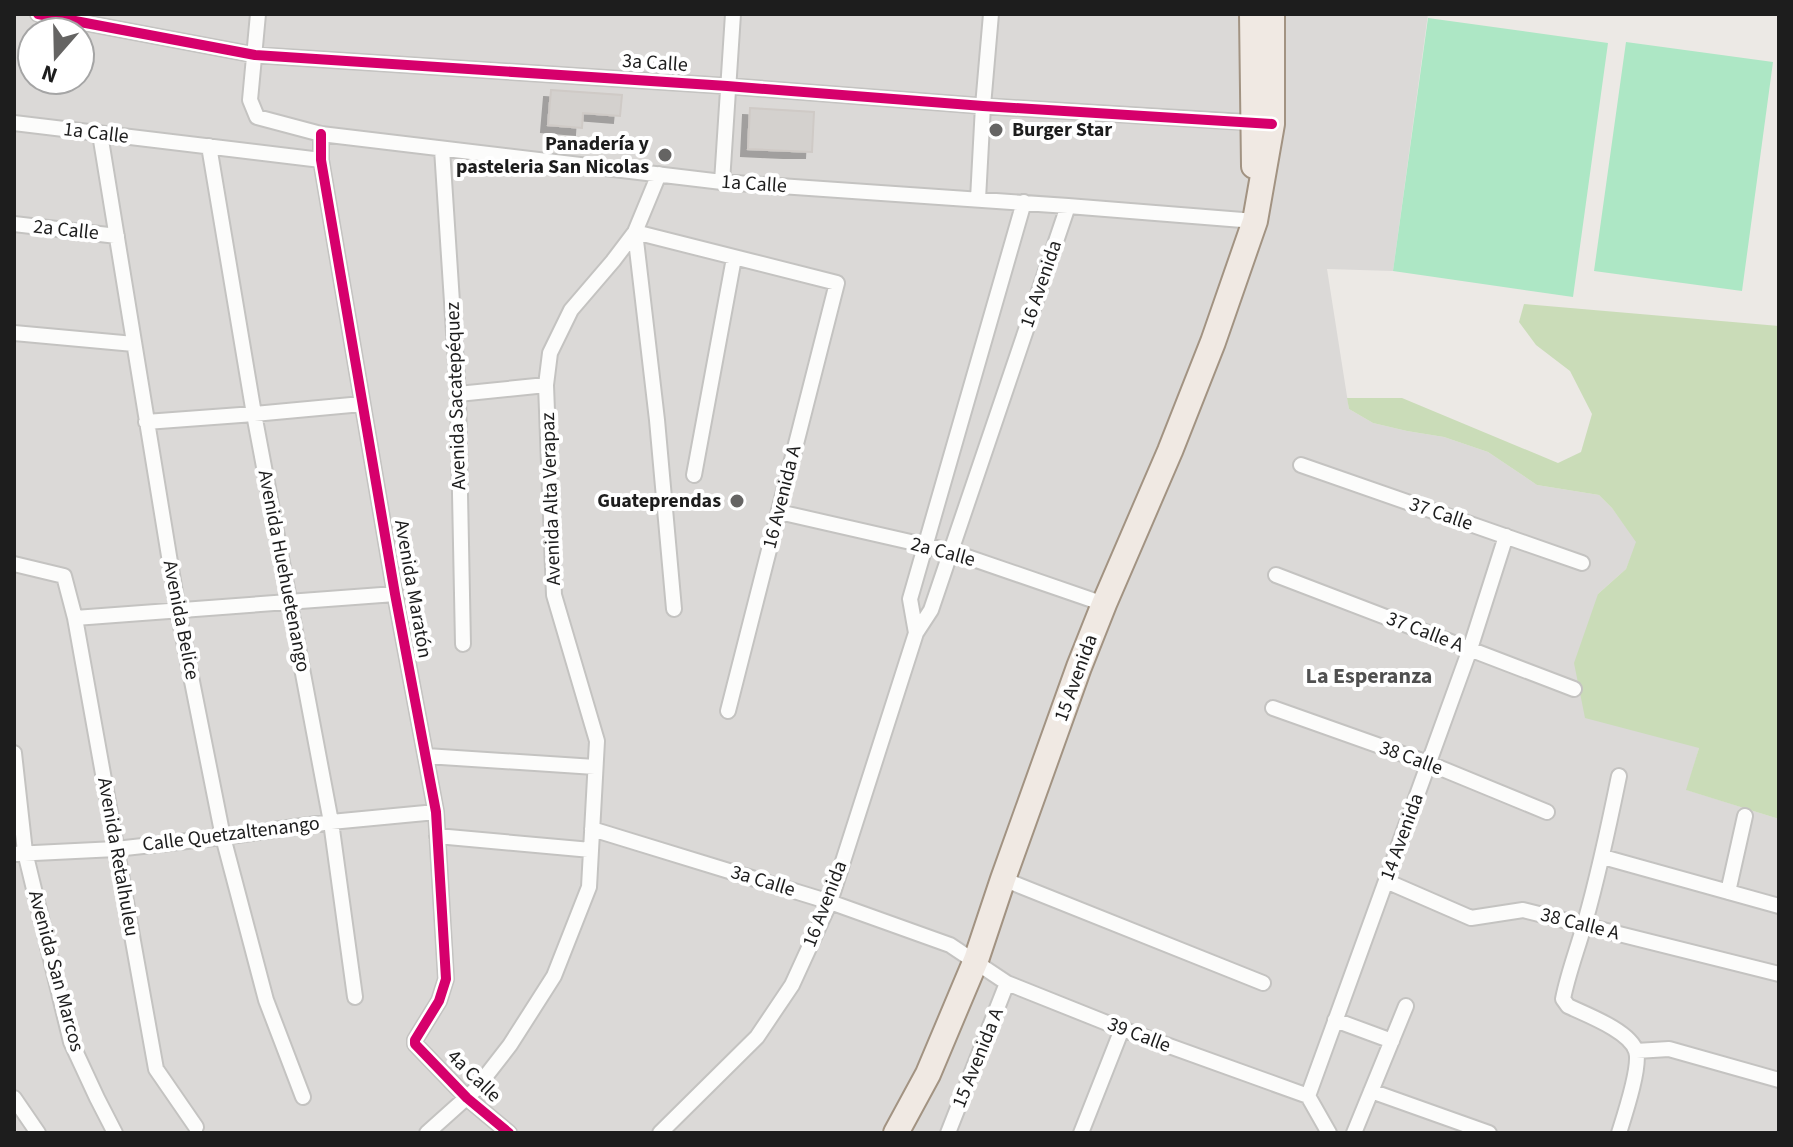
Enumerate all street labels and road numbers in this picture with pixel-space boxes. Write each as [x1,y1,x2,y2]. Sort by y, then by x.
street label: 3a Calle [621,47,689,79]
street label: 1a Calle [62,115,130,151]
street label: 1a Calle [720,168,788,200]
street label: 2a Calle [32,213,100,247]
street label: 16 Avenida [1013,237,1069,331]
street label: Avenida Sacatepéquez [439,301,473,491]
street label: Avenida Alta Verapaz [534,412,568,586]
street label: 16 Avenida A [756,442,808,552]
street label: Avenida Huehuetenango [251,468,317,674]
street label: 37 Calle [1405,490,1477,538]
street label: Avenida Maratón [387,518,439,660]
street label: 2a Calle [908,530,978,574]
street label: Avenida Belice [156,558,206,682]
street label: 37 Calle A [1382,605,1468,660]
street label: 15 Avenida [1047,631,1105,725]
street label: 38 Calle [1375,734,1447,782]
street label: Avenida Retalhuleu [90,775,146,939]
street label: 14 Avenida [1373,790,1431,884]
street label: Calle Quetzaltenango [141,809,321,859]
street label: 16 Avenida [796,857,854,951]
street label: 3a Calle [728,858,799,904]
street label: Avenida San Marcos [21,887,91,1055]
street label: 38 Calle A [1538,901,1623,947]
street label: 15 Avenida A [945,1004,1011,1112]
street label: 39 Calle [1103,1010,1175,1060]
street label: 4a Calle [441,1043,507,1109]

